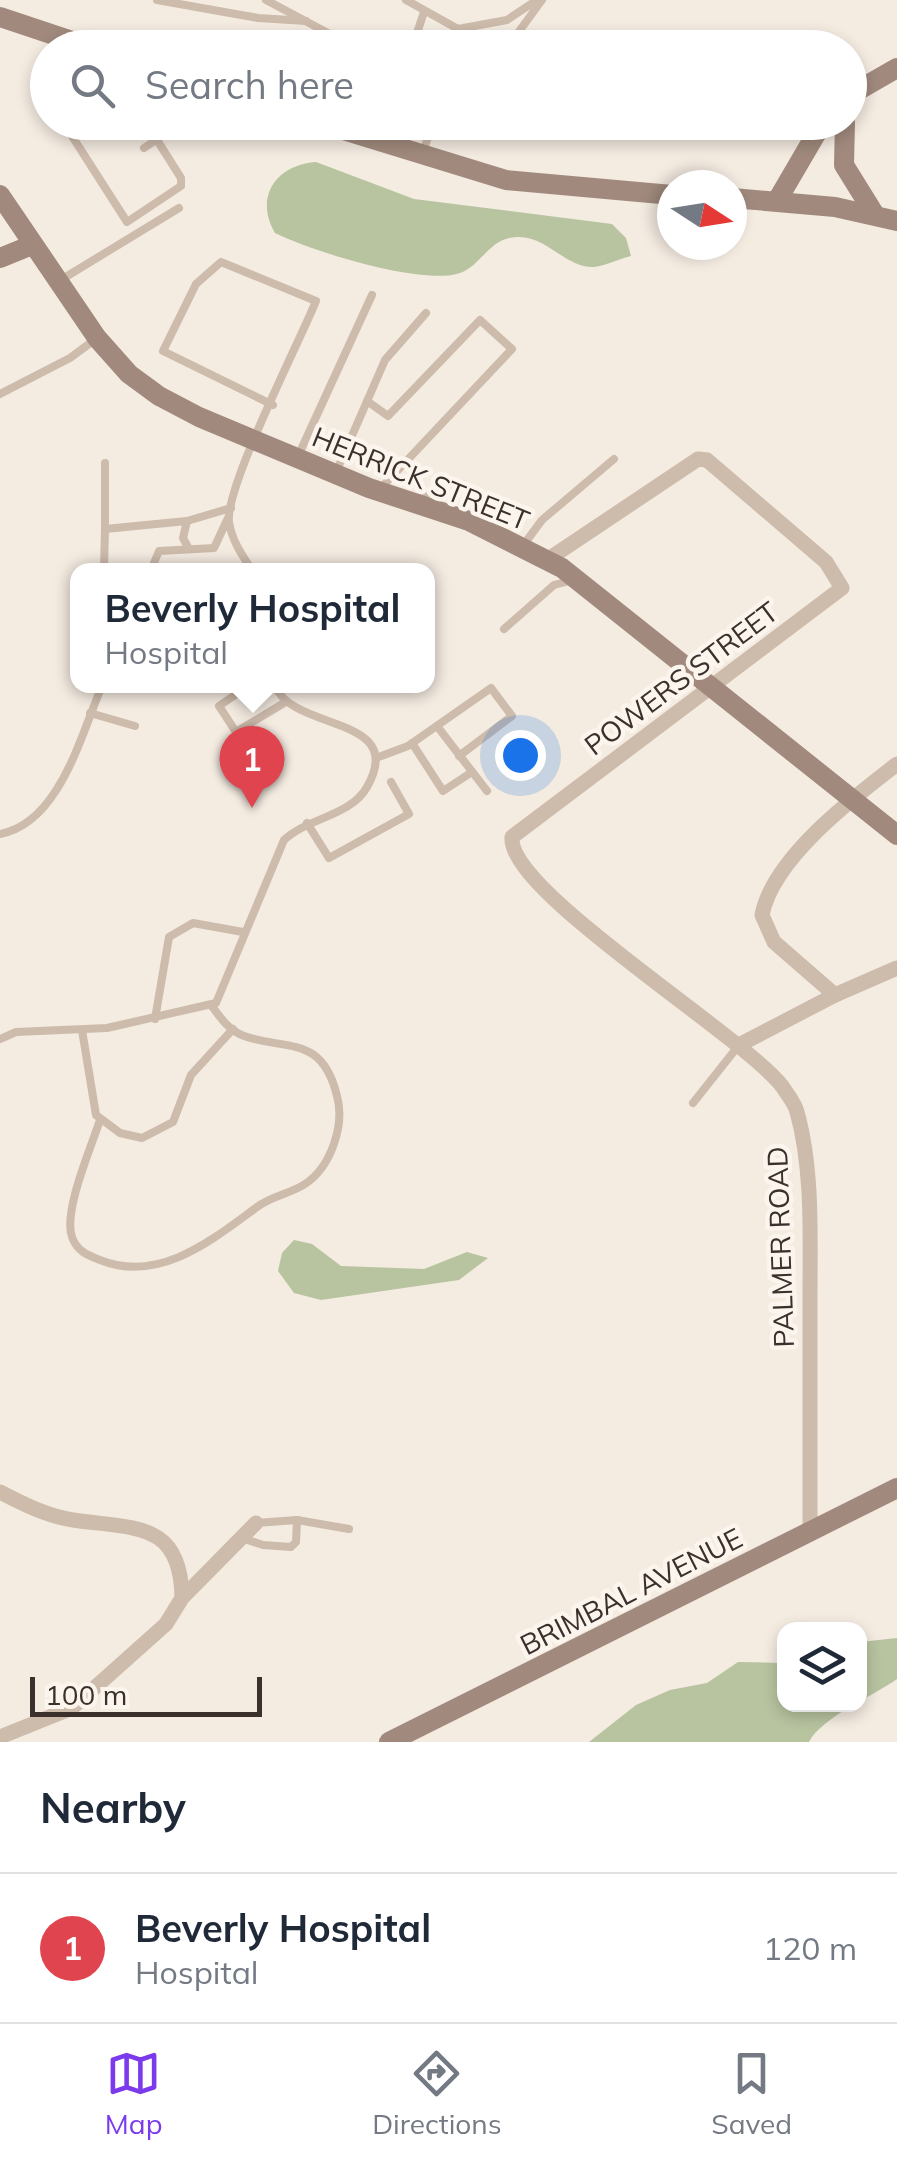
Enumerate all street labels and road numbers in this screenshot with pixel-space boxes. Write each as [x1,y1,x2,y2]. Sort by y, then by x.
street label: HERRICK STREET [307,419,535,538]
street label: POWERS STREET [577,594,785,762]
street label: PALMER ROAD [759,1146,801,1348]
street label: BRIMBAL AVENUE [514,1520,748,1662]

